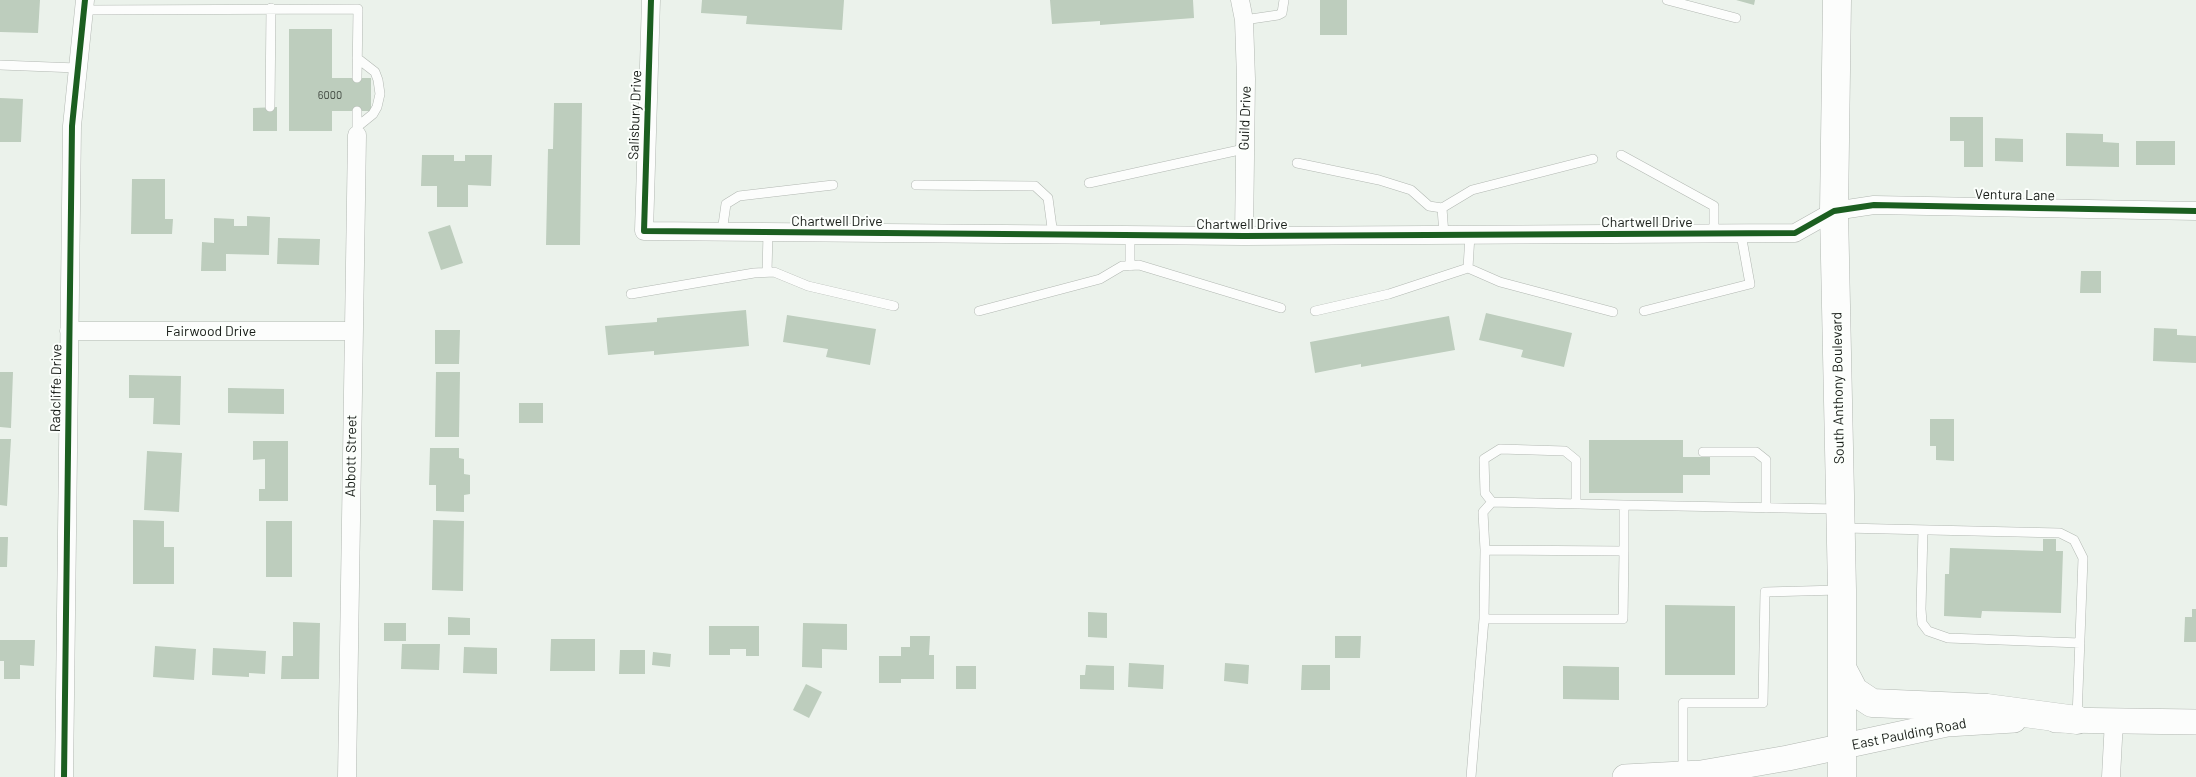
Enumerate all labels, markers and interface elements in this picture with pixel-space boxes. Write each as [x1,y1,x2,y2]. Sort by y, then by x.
street label: Salisbury Drive [625,70,645,160]
street label: Guild Drive [1235,85,1255,151]
house number: 6000 [318,88,342,102]
street label: Ventura Lane [1975,186,2055,204]
street label: Chartwell Drive [791,213,883,229]
street label: Chartwell Drive [1601,214,1693,230]
street label: Chartwell Drive [1196,216,1288,232]
street label: South Anthony Boulevard [1828,312,1848,464]
street label: Fairwood Drive [166,323,256,339]
street label: Radcliffe Drive [47,344,65,432]
street label: Abbott Street [342,415,360,497]
street label: East Paulding Road [1850,715,1968,753]

